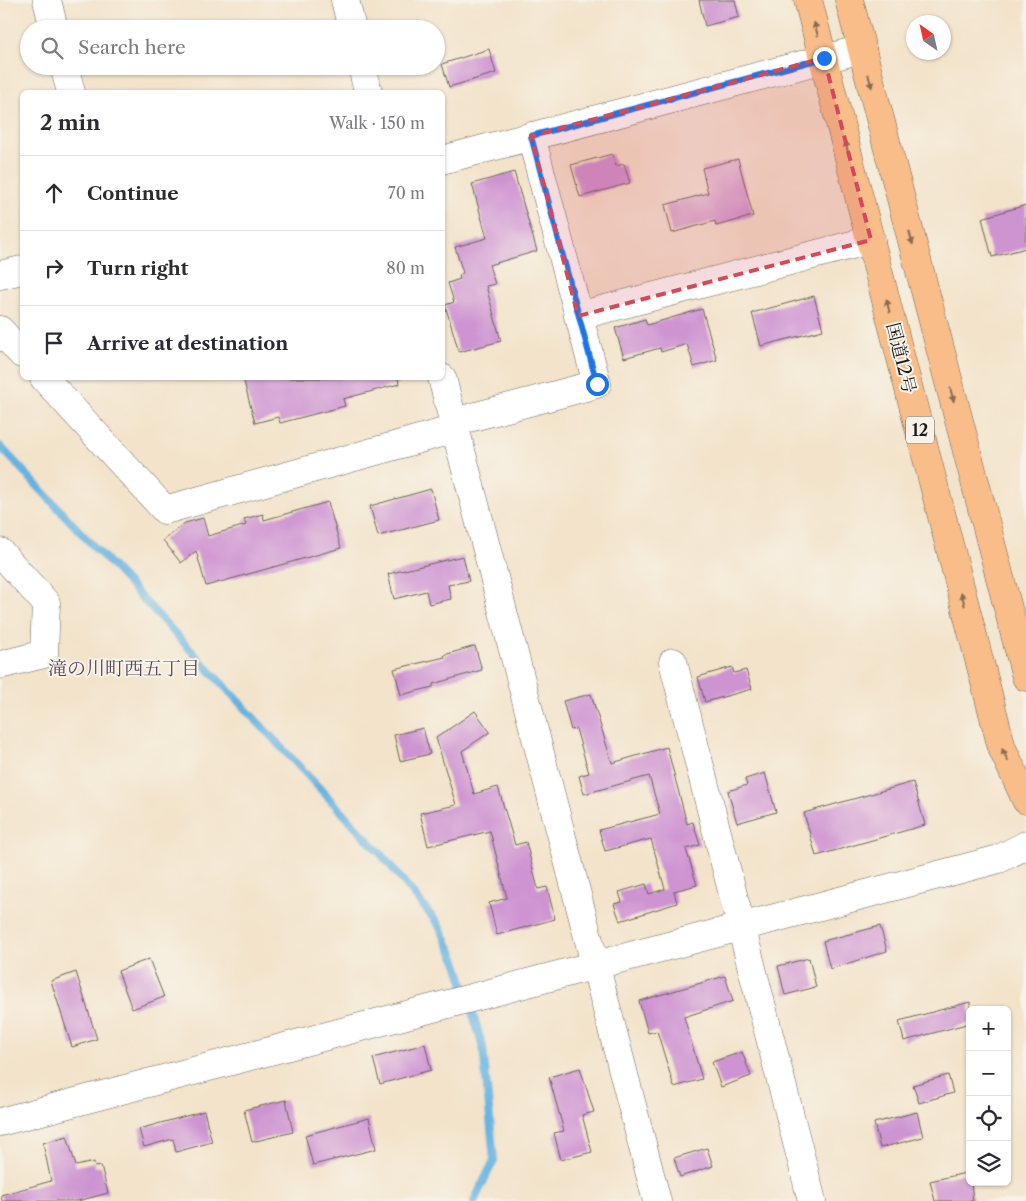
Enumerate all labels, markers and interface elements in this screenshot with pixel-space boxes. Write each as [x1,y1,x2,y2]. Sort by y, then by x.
north arrow [906,15,951,60]
search box [20,20,445,75]
one-way arrow [812,21,820,36]
icon: search [38,34,66,62]
text: Search here [78,36,186,59]
route end [813,47,836,70]
one-way arrow [866,73,874,88]
text: 2 min [40,110,100,135]
text: Walk · 150 m [329,113,425,133]
one-way arrow [843,141,851,156]
icon: ahead [40,179,68,207]
text: Continue [87,182,179,205]
text: 70 m [388,183,425,203]
one-way arrow [907,231,915,246]
icon: right [40,254,68,282]
text: Turn right [87,257,188,280]
text: 80 m [386,258,425,278]
one-way arrow [884,298,892,313]
street label: 国道12号 [882,320,920,396]
icon: arrive [40,329,68,357]
text: Arrive at destination [87,332,288,355]
route start [586,373,609,396]
one-way arrow [949,388,957,403]
road number: 12 [906,416,934,444]
one-way arrow [959,591,967,606]
district label: 滝の川町西五丁目 [48,657,200,680]
one-way arrow [1001,748,1009,762]
map controls [966,1006,1011,1186]
button: + [966,1006,1011,1051]
button: − [966,1051,1011,1096]
button: locate [966,1096,1011,1141]
button: layers [966,1141,1011,1186]

